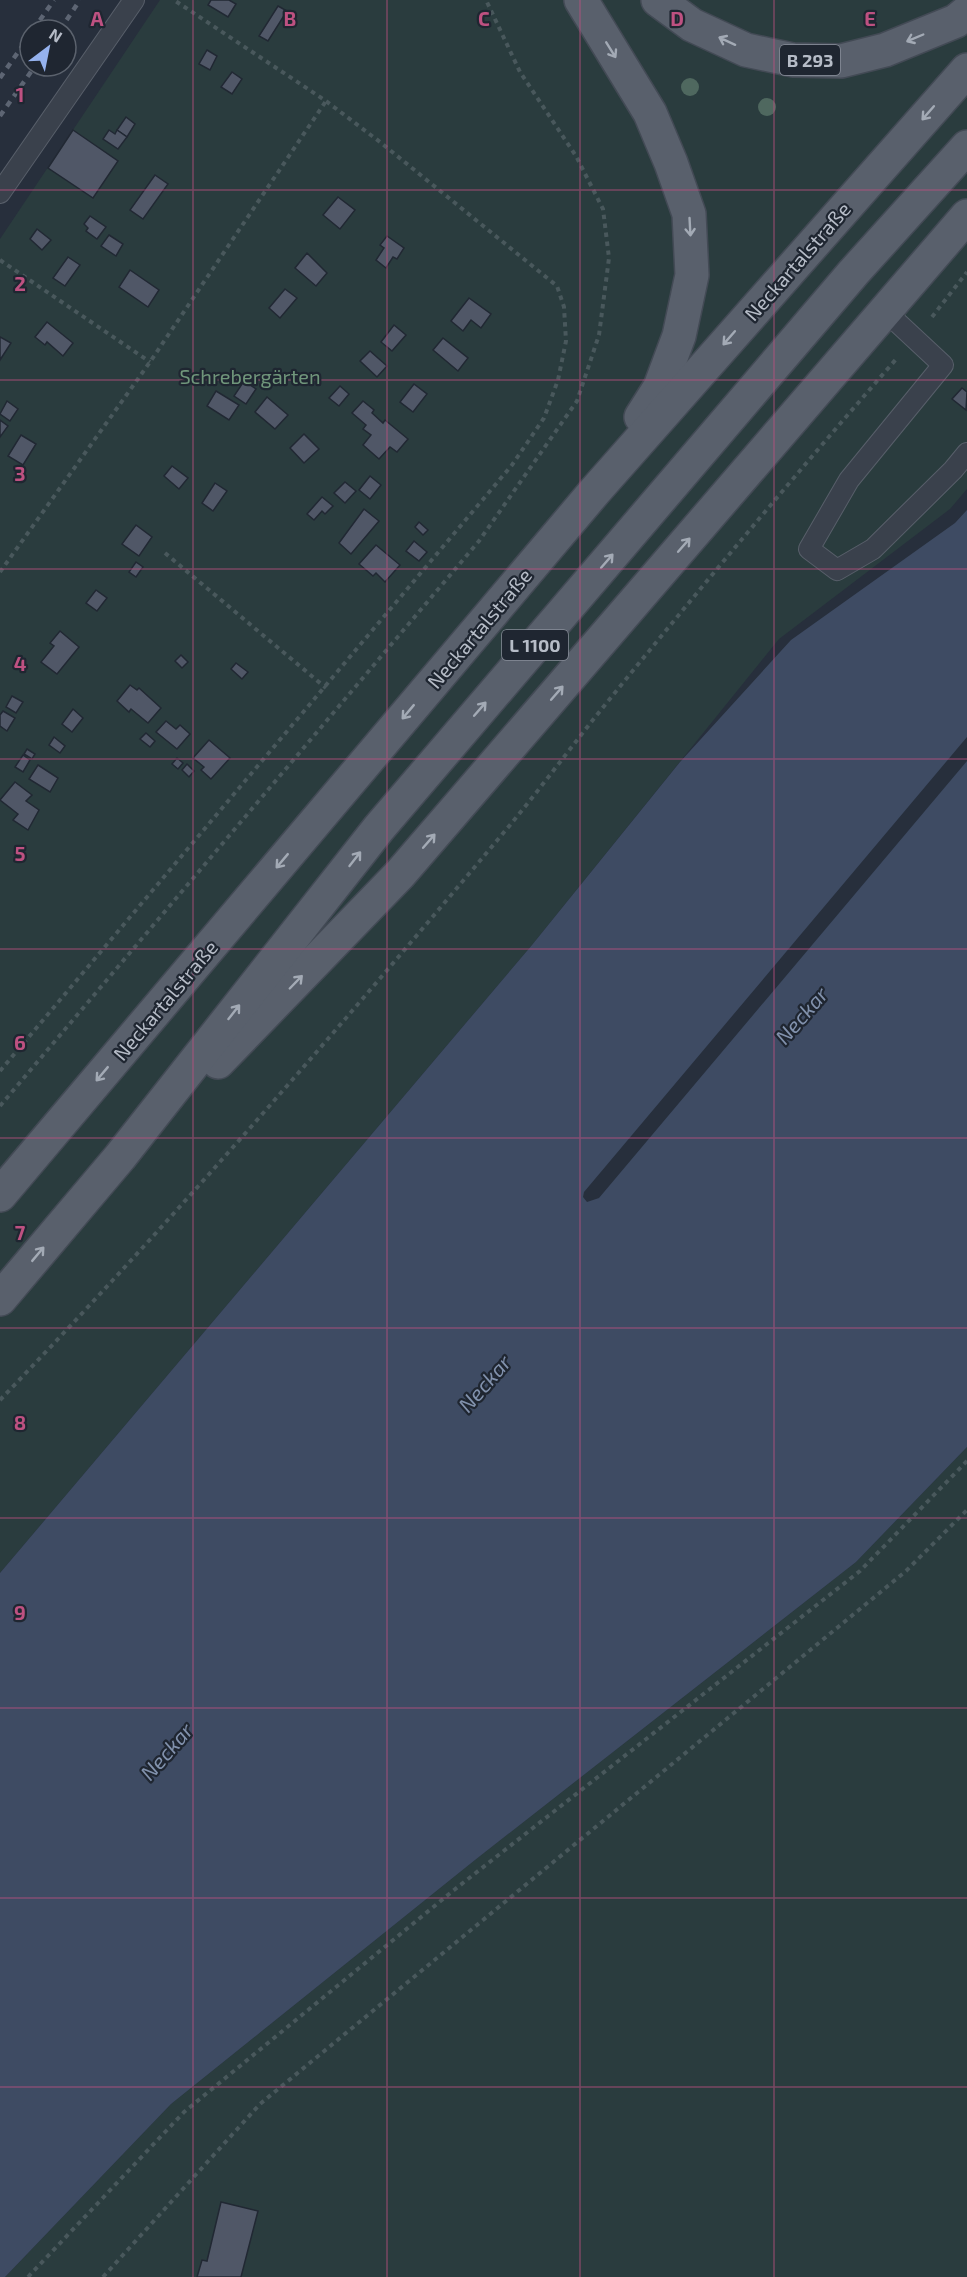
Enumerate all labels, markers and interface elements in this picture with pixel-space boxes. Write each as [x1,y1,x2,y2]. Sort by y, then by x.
text: A [90,6,104,30]
text: B [284,6,296,30]
text: C [478,6,490,30]
text: D [670,6,684,30]
text: E [864,6,876,30]
north arrow [18,18,78,78]
text: N [46,24,66,46]
one-way arrow [906,33,925,44]
one-way arrow [718,35,736,47]
one-way arrow [606,41,618,58]
road number: B 293 [780,45,840,75]
text: 1 [16,82,24,106]
one-way arrow [921,106,935,121]
street label: Neckartalstraße [739,197,855,325]
one-way arrow [684,216,695,236]
text: 2 [14,271,26,295]
one-way arrow [723,330,736,346]
park label: Schrebergärten [179,364,321,388]
text: 3 [14,461,26,485]
one-way arrow [677,537,690,553]
one-way arrow [600,554,614,569]
street label: Neckartalstraße [422,563,536,693]
road number: L 1100 [502,630,568,660]
text: 4 [14,651,27,675]
one-way arrow [550,685,563,701]
one-way arrow [474,701,487,717]
one-way arrow [401,704,415,719]
one-way arrow [423,833,436,849]
text: 5 [14,841,26,865]
one-way arrow [348,851,361,867]
one-way arrow [276,853,289,869]
street label: Neckartalstraße [108,935,222,1065]
one-way arrow [288,975,303,990]
water label: Neckar [769,981,833,1049]
one-way arrow [228,1004,241,1020]
text: 6 [14,1030,26,1054]
one-way arrow [96,1066,109,1082]
text: 7 [15,1220,26,1244]
one-way arrow [31,1247,44,1263]
water label: Neckar [452,1349,516,1417]
text: 8 [14,1410,26,1434]
text: 9 [14,1600,26,1624]
water label: Neckar [134,1717,198,1785]

